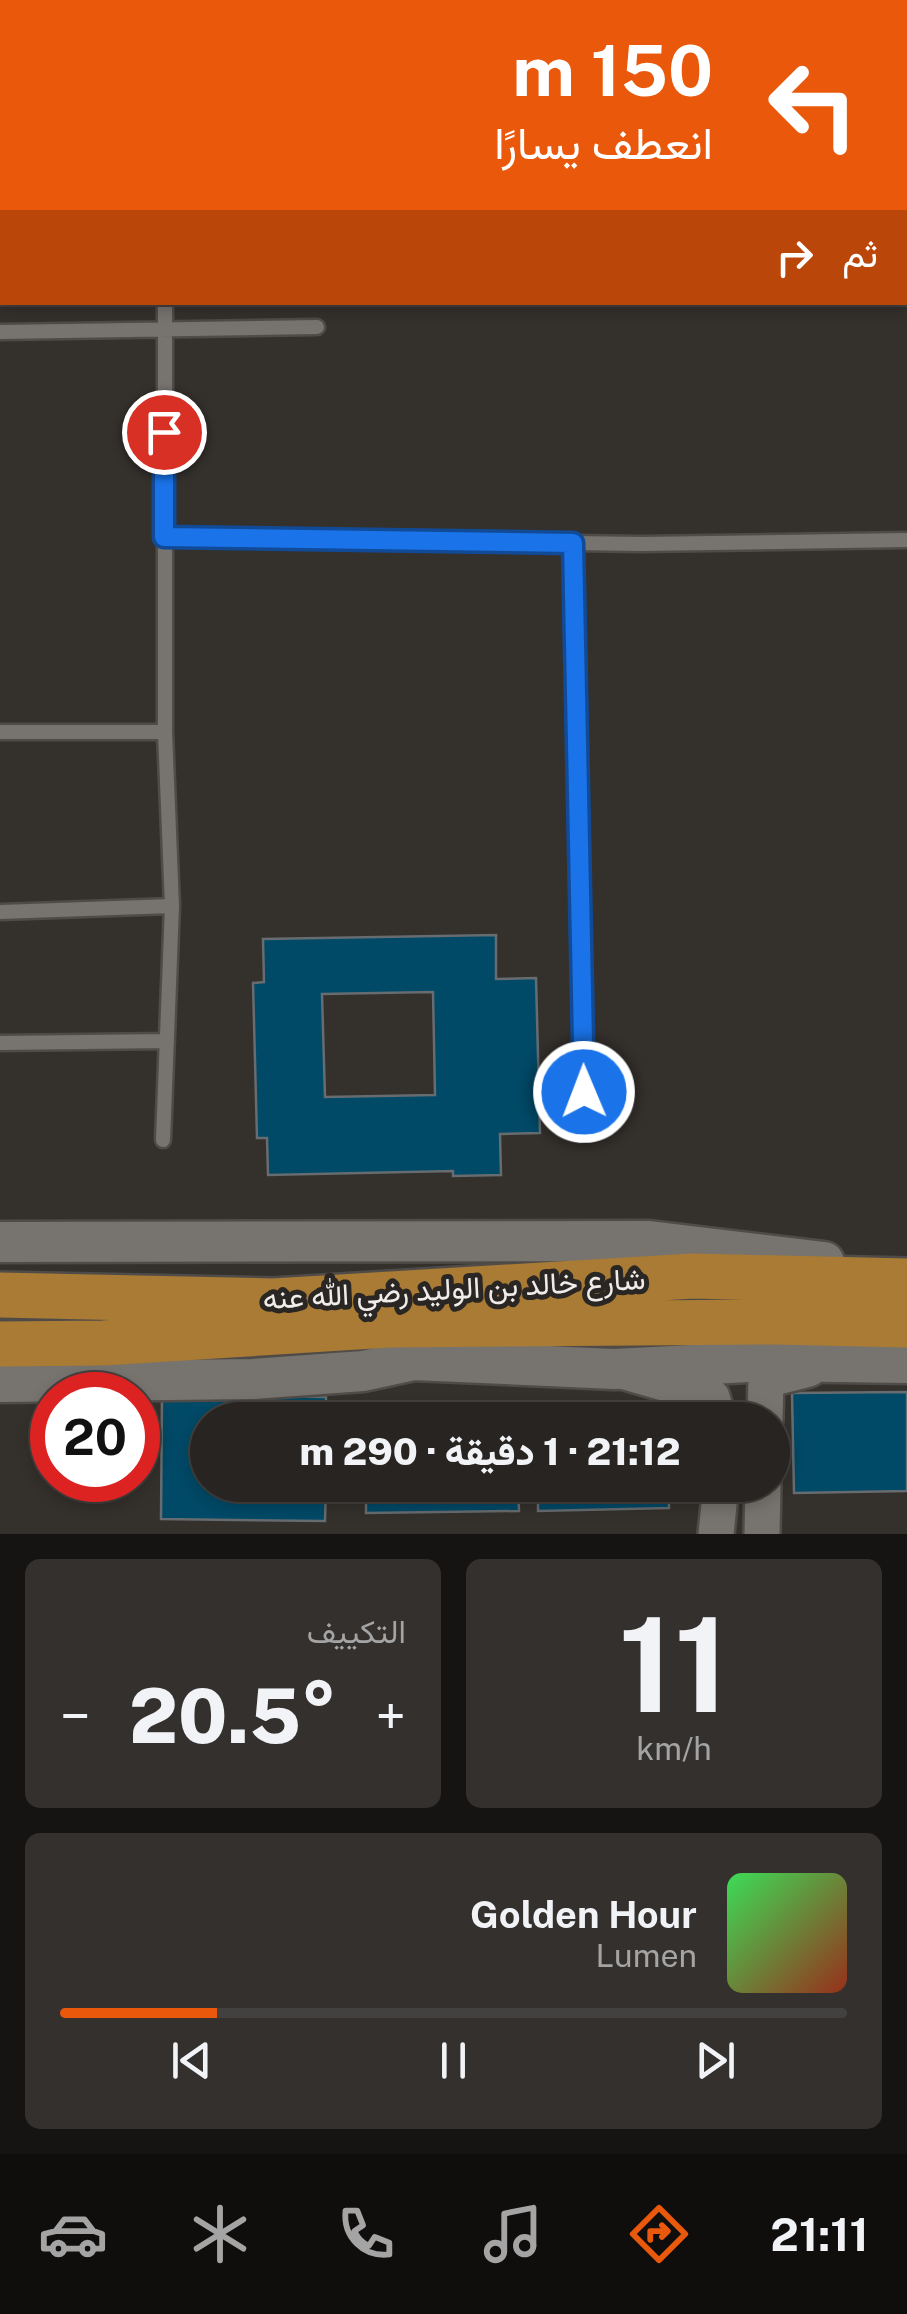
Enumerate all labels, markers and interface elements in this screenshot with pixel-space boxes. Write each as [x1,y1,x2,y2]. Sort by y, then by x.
text: 150 m [512,29,713,112]
icon: left [748,40,878,170]
text: انعطف يسارًا [494,116,713,169]
icon: right [767,230,822,285]
text: ثم [842,231,878,276]
pin [122,390,207,475]
icon: arrive [137,405,192,460]
position arrow [532,1040,636,1144]
street label: شارع خالد بن الوليد رضي الله عنه [262,1260,647,1323]
speed limit sign: 20 [30,1372,160,1502]
text: 21:12 · 1 دقيقة · 290 m [300,1429,680,1474]
text: 11 [618,1589,730,1741]
text: التكييف [307,1613,406,1650]
text: 20.5° [129,1672,337,1760]
text: − [60,1684,91,1748]
text: + [376,1684,406,1748]
text: km/h [636,1730,712,1767]
text: Golden Hour [470,1892,697,1937]
text: Lumen [595,1937,697,1974]
icon: previous [164,2033,219,2088]
icon: pause [426,2033,481,2088]
icon: next [688,2033,743,2088]
icon: car [38,2199,108,2269]
icon: climate [185,2199,255,2269]
icon: phone [331,2199,401,2269]
icon: music [478,2199,548,2269]
icon: directions [624,2199,694,2269]
text: 21:11 [770,2208,869,2261]

